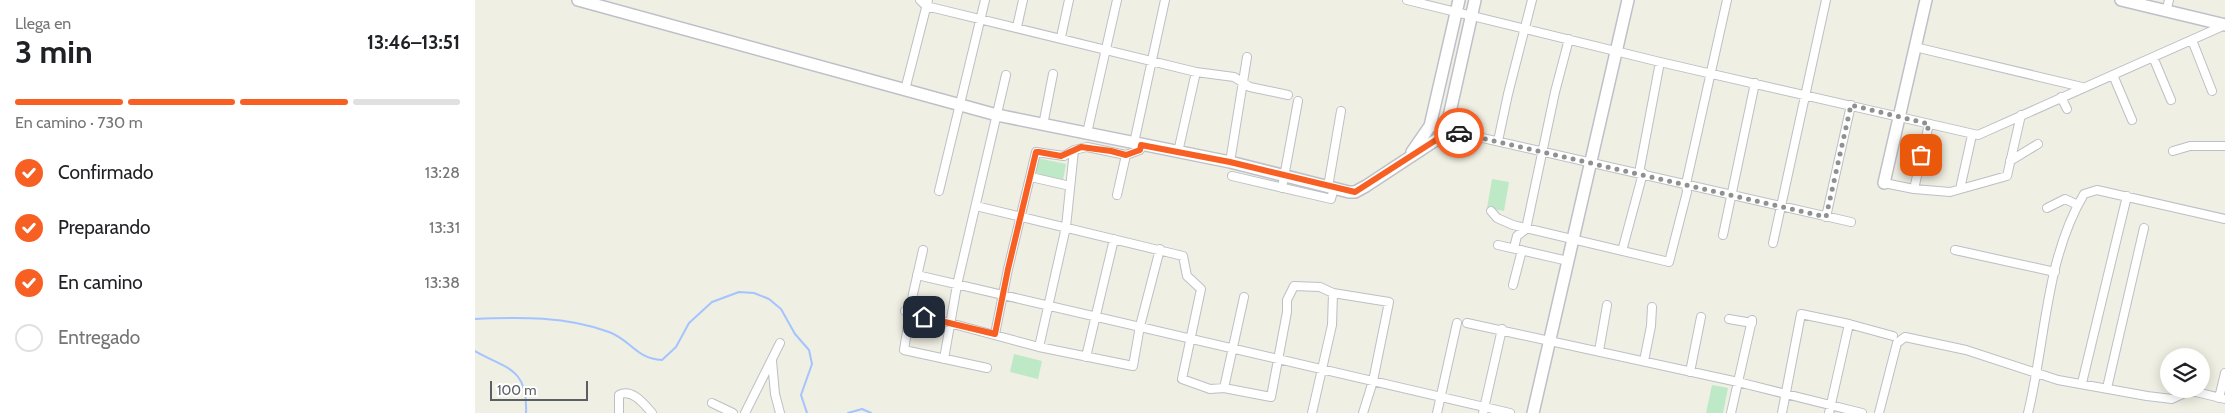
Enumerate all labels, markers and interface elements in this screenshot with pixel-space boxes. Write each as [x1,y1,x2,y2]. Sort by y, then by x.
text: Llega en [15,14,71,33]
text: 13:46–13:51 [367,31,460,54]
text: 3 min [15,32,93,71]
courier [1434,108,1484,158]
text: En camino · 730 m [15,113,143,132]
icon: car [1445,119,1473,147]
pin [1900,134,1942,176]
icon: bag [1907,141,1935,169]
icon: check [15,159,43,187]
text: Confirmado [58,161,154,184]
text: 13:28 [425,163,460,182]
icon: check [15,214,43,242]
text: Preparando [58,216,151,239]
text: 13:31 [429,218,460,237]
icon: check [15,269,43,297]
text: En camino [58,271,143,294]
text: 13:38 [424,273,460,292]
pin [903,296,945,338]
icon: home [910,303,938,331]
text: Entregado [58,326,140,349]
map controls [2160,348,2210,398]
button: layers [2160,348,2210,398]
scale bar [490,378,587,401]
text: 100 m [497,381,537,399]

